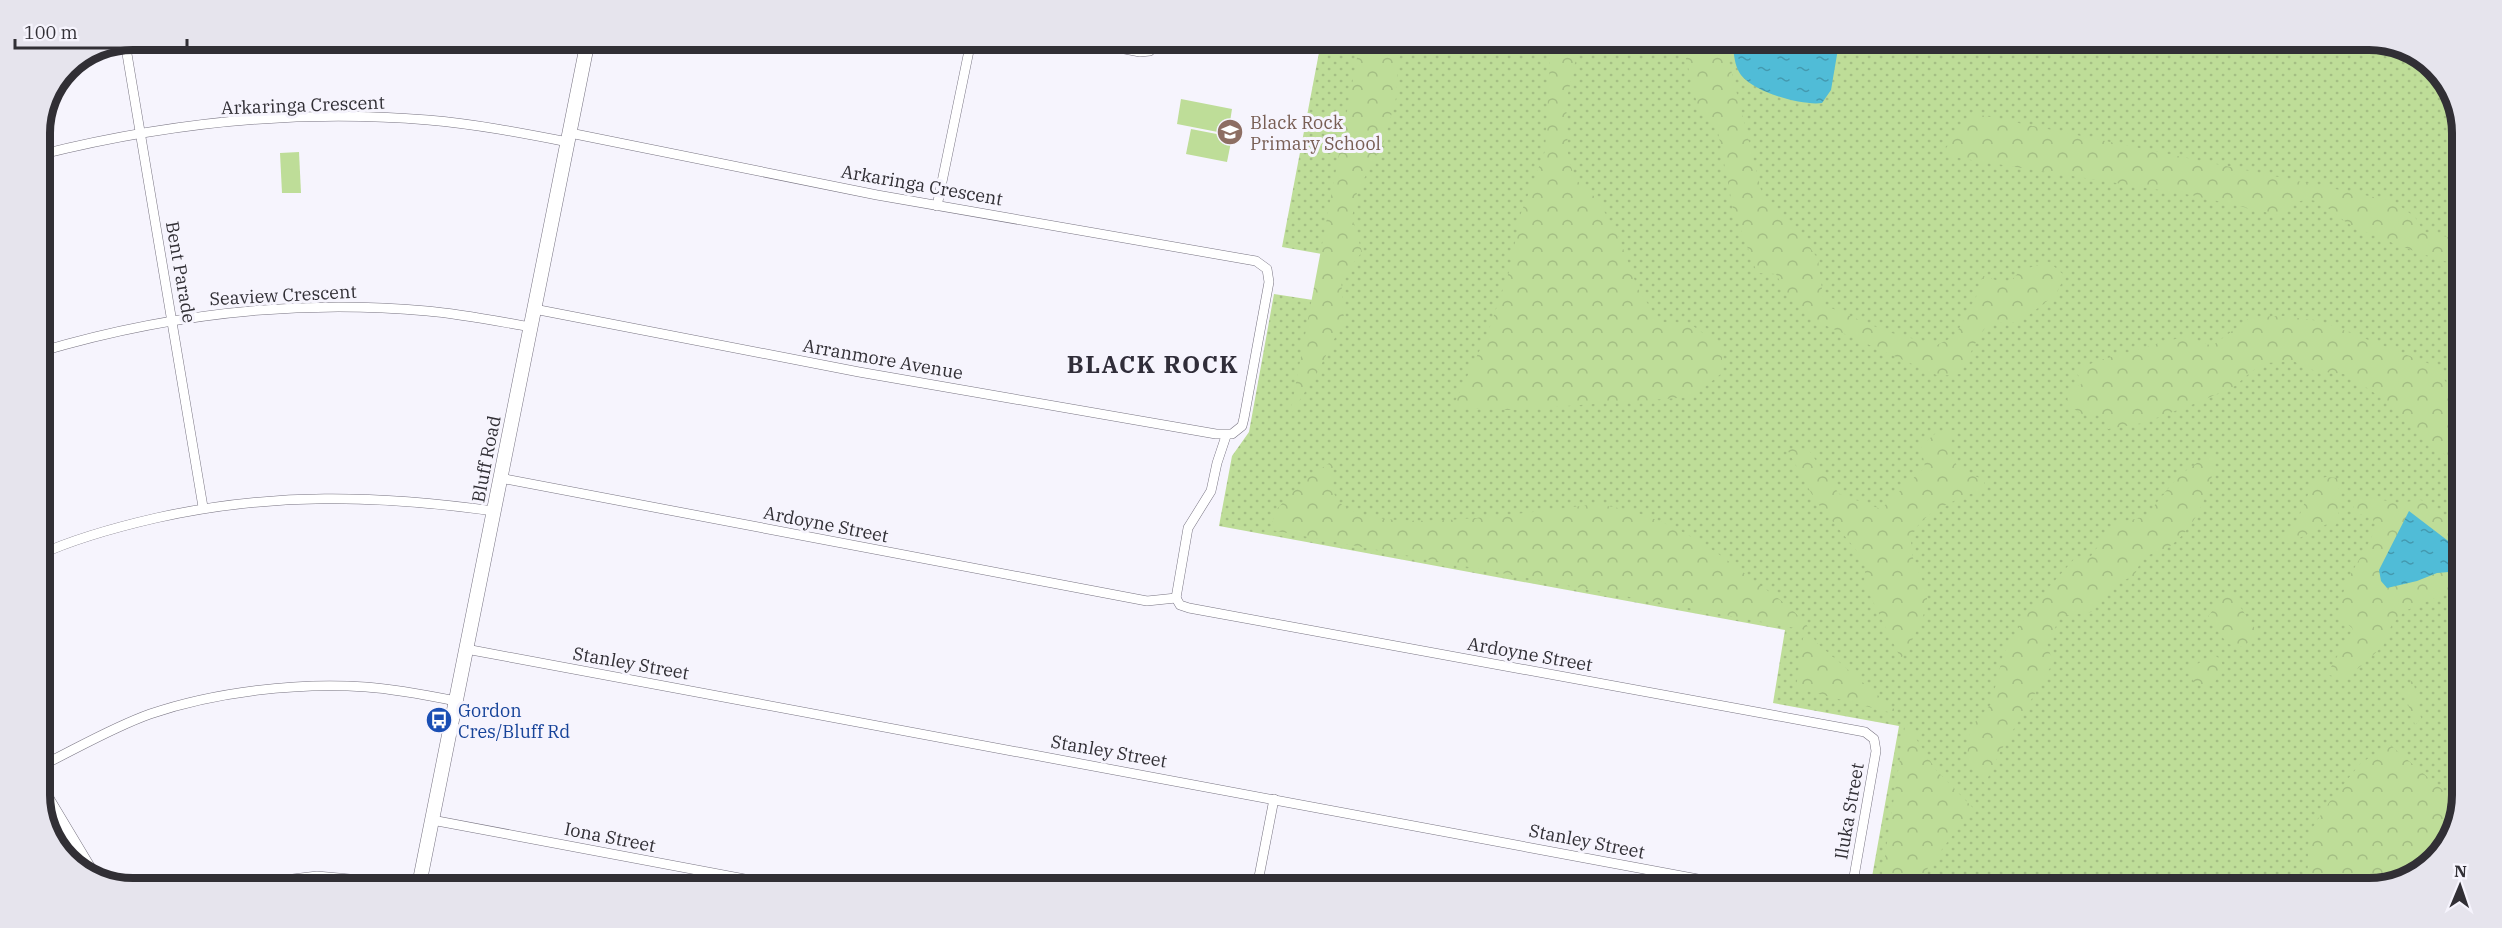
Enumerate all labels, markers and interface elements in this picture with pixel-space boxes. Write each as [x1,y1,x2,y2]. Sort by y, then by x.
scale bar [15,12,188,50]
text: 100 m [24,21,78,44]
street label: Arkaringa Crescent [221,91,385,119]
place label: Black Rock Primary School [1250,111,1381,155]
school or university icon: Black Rock Primary School [1215,117,1245,147]
street label: Arkaringa Crescent [839,159,1005,211]
street label: Bent Parade [161,219,201,325]
street label: Seaview Crescent [209,280,357,310]
street label: Arranmore Avenue [801,334,965,384]
district label: BLACK ROCK [1067,348,1239,380]
street label: Bluff Road [466,414,506,504]
street label: Ardoyne Street [762,501,890,547]
street label: Ardoyne Street [1466,632,1594,676]
street label: Stanley Street [571,641,691,685]
place label: Gordon Cres/Bluff Rd [458,699,570,743]
bus stop icon: Gordon Cres/Bluff Rd [424,705,454,735]
street label: Stanley Street [1049,729,1169,773]
street label: Iluka Street [1829,761,1869,861]
street label: Iona Street [562,817,658,857]
street label: Stanley Street [1527,818,1647,864]
north arrow [2430,856,2490,916]
text: N [2454,861,2467,881]

